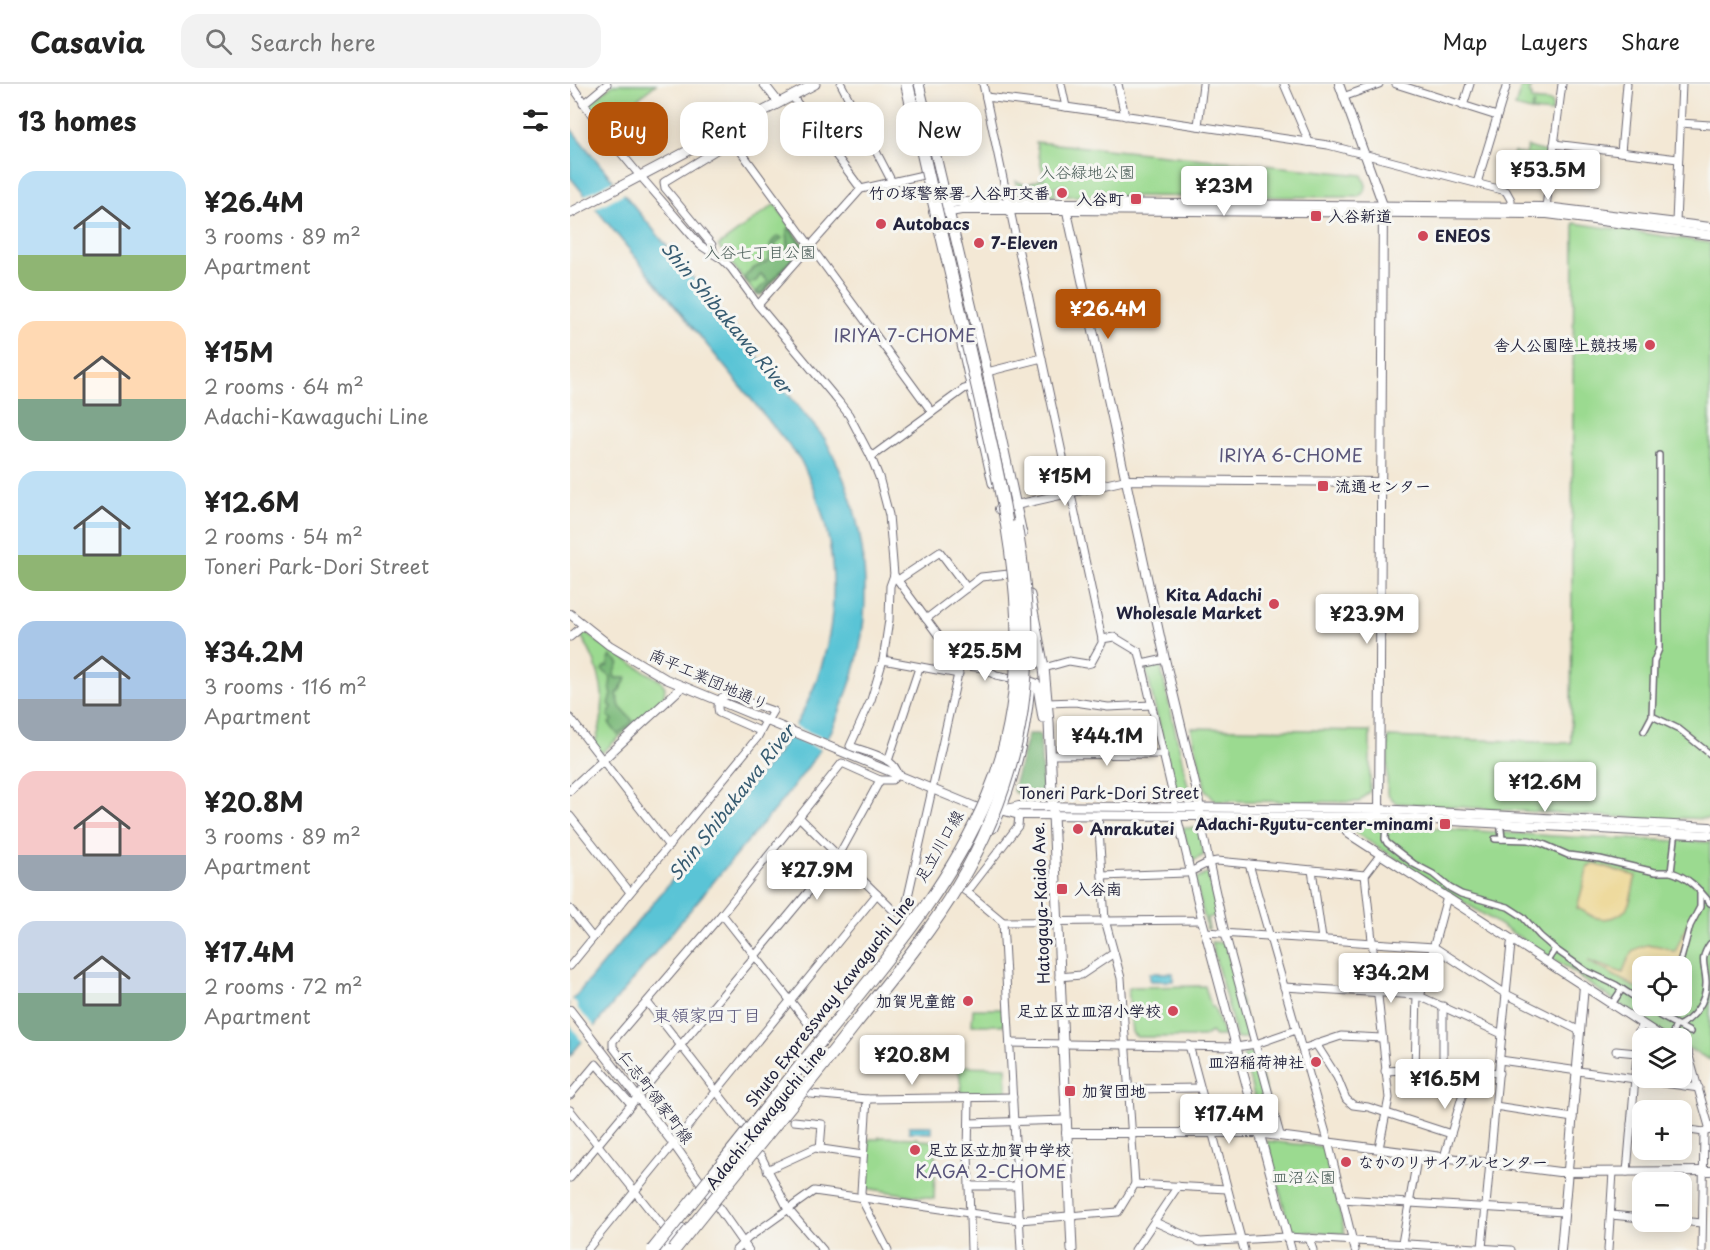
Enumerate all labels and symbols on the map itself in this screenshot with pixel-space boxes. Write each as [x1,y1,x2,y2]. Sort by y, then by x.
pin: ¥53.5M [1499,150,1597,201]
park label: 入谷緑地公園 [1039,159,1135,183]
pin: ¥23M [1188,166,1260,217]
place label: 竹の塚警察署 入谷町交番 [869,180,1050,204]
marker: 竹の塚警察署 入谷町交番 [1055,186,1069,200]
place label: 入谷町 [1076,186,1124,210]
marker: 入谷町 [1129,192,1143,206]
place label: 入谷新道 [1328,203,1392,227]
marker: 入谷新道 [1309,209,1323,223]
place label: Autobacs [893,211,970,235]
marker: Autobacs [874,217,888,231]
place label: ENEOS [1435,223,1490,247]
marker: ENEOS [1416,229,1430,243]
place label: 7-Eleven [991,230,1058,254]
water label: Shin Shibakawa River [655,235,801,401]
marker: 7-Eleven [972,236,986,250]
park label: 入谷七丁目公園 [704,239,816,263]
pin: ¥26.4M [1059,289,1157,340]
district label: IRIYA 7-CHOME [834,321,976,348]
place label: 舎人公園陸上競技場 [1494,332,1638,356]
marker: 舎人公園陸上競技場 [1643,338,1657,352]
district label: IRIYA 6-CHOME [1219,441,1363,468]
pin: ¥15M [1029,456,1101,507]
place label: 流通センター [1335,473,1431,497]
marker: 流通センター [1316,479,1330,493]
place label: Kita Adachi Wholesale Market [1116,582,1262,624]
pin: ¥23.9M [1318,594,1416,645]
marker: Kita Adachi Wholesale Market [1267,597,1281,611]
pin: ¥25.5M [936,631,1034,682]
street label: 南平工業団地通り [646,641,773,715]
water label: Shin Shibakawa River [661,716,802,886]
pin: ¥44.1M [1058,716,1156,767]
pin: ¥12.6M [1496,762,1594,813]
street label: Toneri Park-Dori Street [1019,780,1200,804]
street label: 足立川口線 [908,805,969,886]
place label: Adachi-Ryutu-center-minami [1195,811,1433,835]
place label: Anrakutei [1090,816,1174,840]
marker: Adachi-Ryutu-center-minami [1438,817,1452,831]
street label: Hatogaya-Kaido Ave. [1025,822,1055,985]
marker: Anrakutei [1071,822,1085,836]
pin: ¥27.9M [768,850,866,901]
place label: 入谷南 [1074,876,1122,900]
marker: 入谷南 [1055,882,1069,896]
street label: Shuto Expressway Kawaguchi Line [739,889,920,1111]
pin: ¥34.2M [1342,953,1440,1004]
place label: 加賀児童館 [876,988,956,1012]
marker: 加賀児童館 [961,994,975,1008]
place label: 足立区立皿沼小学校 [1017,998,1161,1022]
district label: 東領家四丁目 [653,1001,761,1028]
marker: 足立区立皿沼小学校 [1166,1004,1180,1018]
pin: ¥20.8M [863,1035,961,1086]
street label: Adachi-Kawaguchi Line [699,1039,831,1194]
street label: 仁志町領家町線 [614,1044,700,1148]
place label: 皿沼稲荷神社 [1208,1049,1304,1073]
marker: 皿沼稲荷神社 [1309,1055,1323,1069]
pin: ¥16.5M [1396,1059,1494,1110]
place label: 加賀団地 [1082,1078,1146,1102]
marker: 加賀団地 [1063,1084,1077,1098]
pin: ¥17.4M [1180,1094,1278,1145]
place label: 足立区立加賀中学校 [927,1137,1071,1161]
marker: 足立区立加賀中学校 [908,1143,922,1157]
place label: なかのリサイクルセンター [1358,1149,1548,1173]
marker: なかのリサイクルセンター [1339,1155,1353,1169]
district label: KAGA 2-CHOME [915,1157,1067,1184]
park label: 皿沼公園 [1272,1164,1336,1188]

